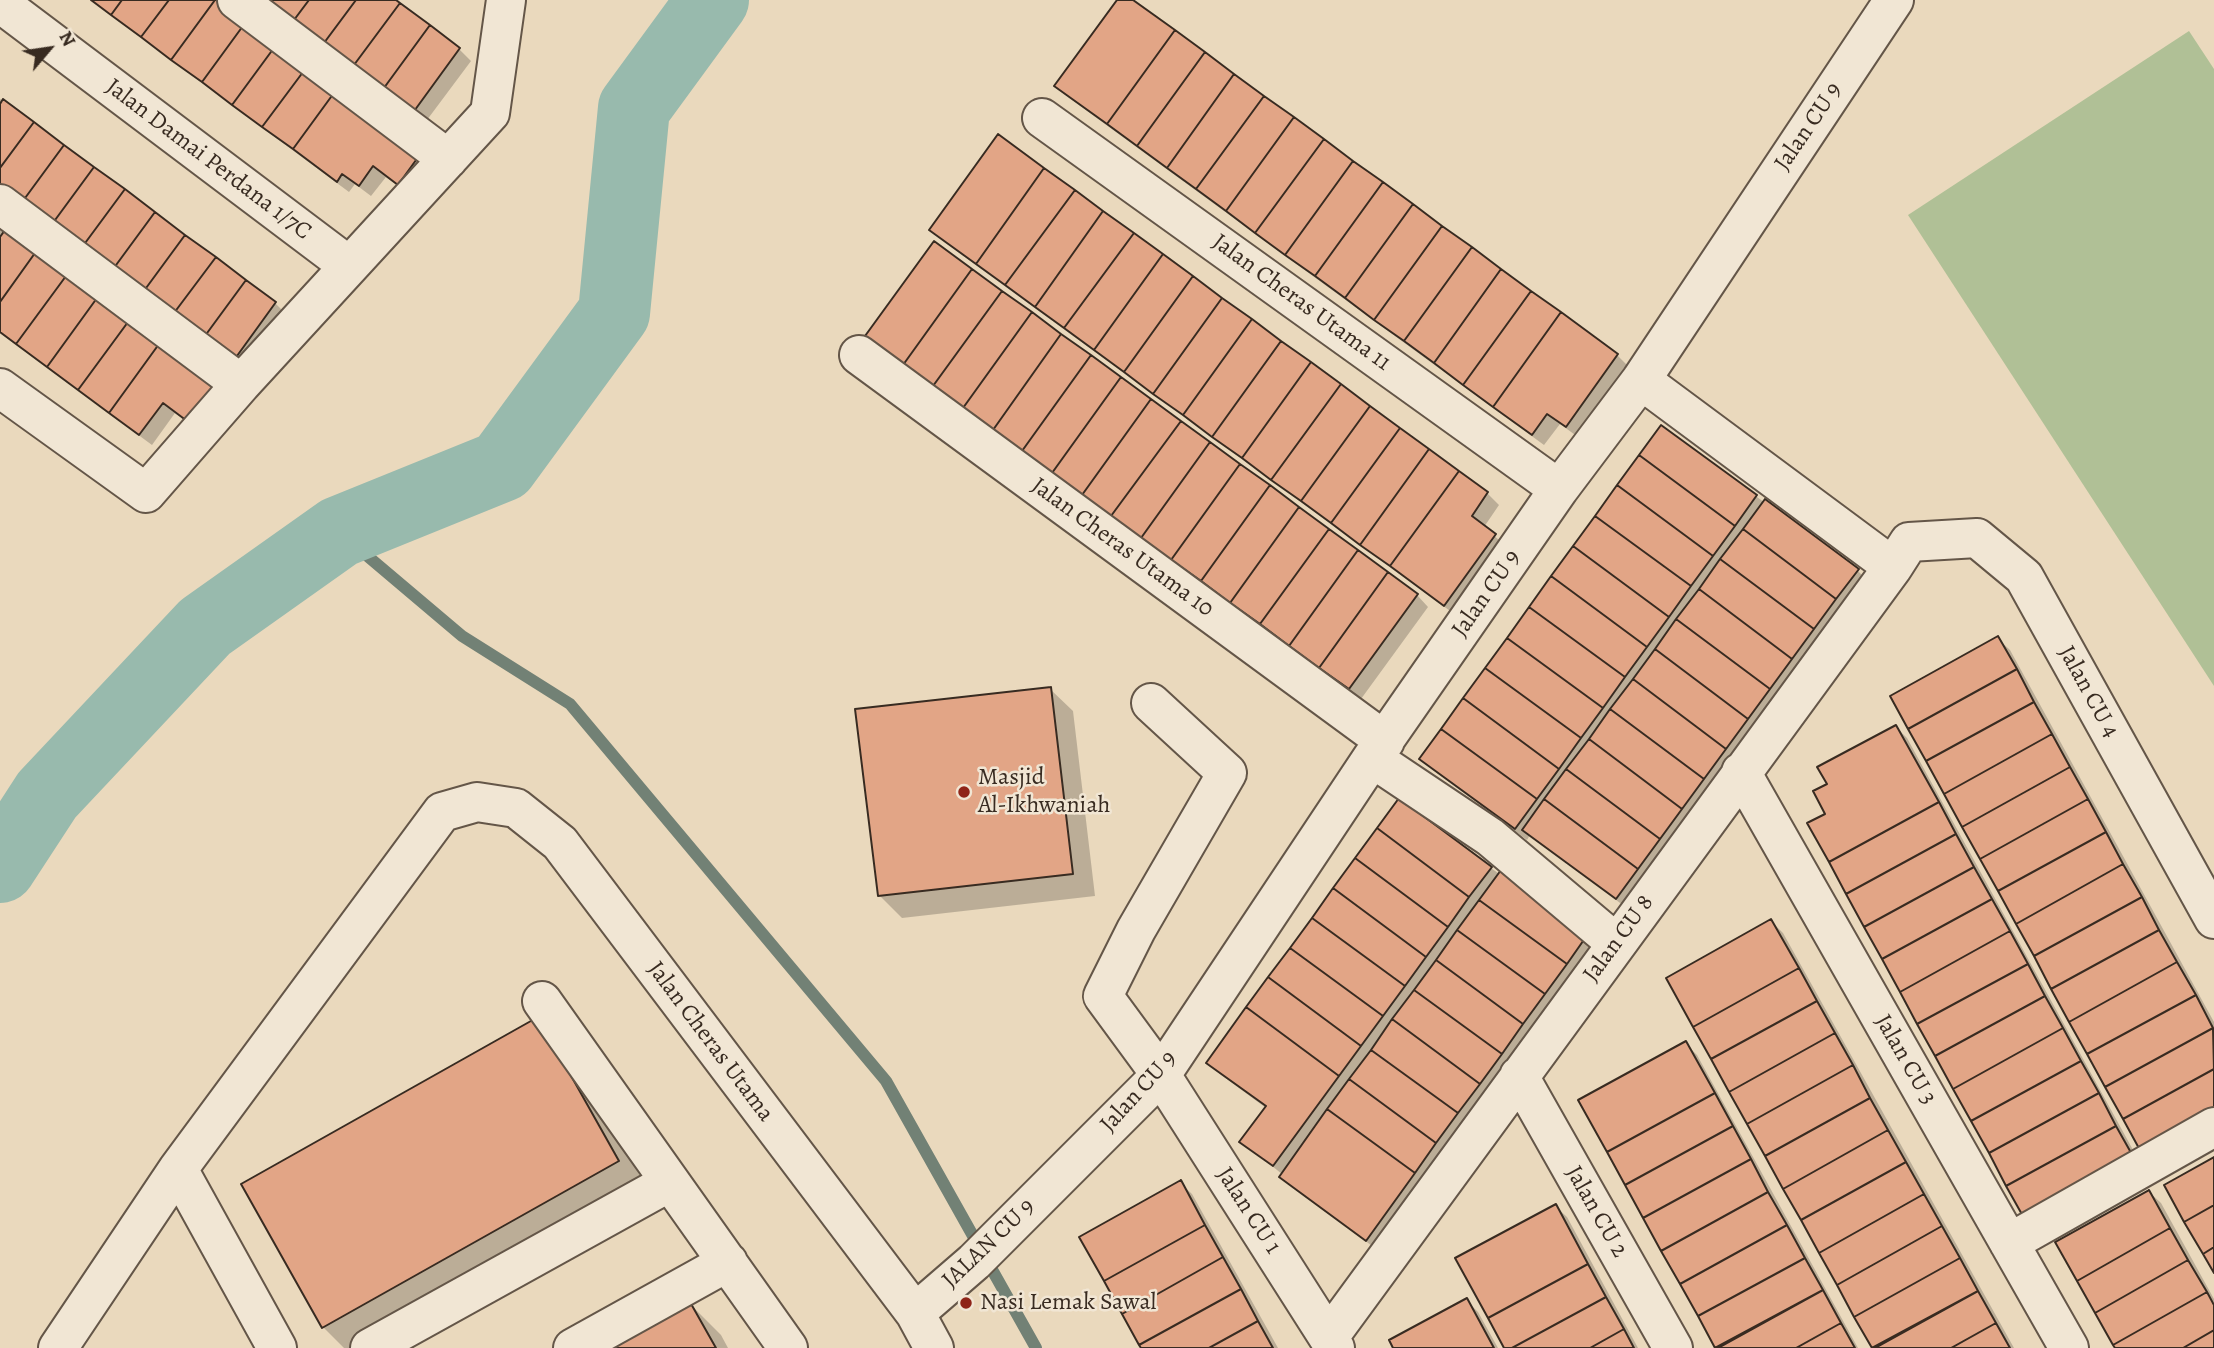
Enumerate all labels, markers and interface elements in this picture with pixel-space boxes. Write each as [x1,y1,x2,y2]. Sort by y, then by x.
north arrow [14,14,84,84]
text: N [53,26,82,51]
street label: Jalan Damai Perdana 1/7C [99,73,317,247]
street label: Jalan CU 9 [1769,77,1849,177]
street label: Jalan Cheras Utama 11 [1206,228,1396,378]
street label: Jalan Cheras Utama 10 [1025,472,1219,624]
street label: Jalan CU 9 [1446,545,1528,643]
street label: Jalan CU 4 [2051,641,2125,743]
place label: Masjid Al-Ikhwaniah [978,764,1110,820]
marker: Masjid Al-Ikhwaniah [956,784,972,800]
street label: Jalan CU 8 [1578,890,1660,988]
street label: Jalan Cheras Utama [640,956,780,1128]
street label: Jalan CU 3 [1868,1010,1942,1110]
street label: Jalan CU 9 [1095,1045,1183,1139]
street label: Jalan CU 2 [1558,1161,1634,1263]
street label: Jalan CU 1 [1209,1162,1287,1260]
street label: JALAN CU 9 [937,1193,1041,1295]
place label: Nasi Lemak Sawal [980,1289,1156,1317]
marker: Nasi Lemak Sawal [958,1295,974,1311]

